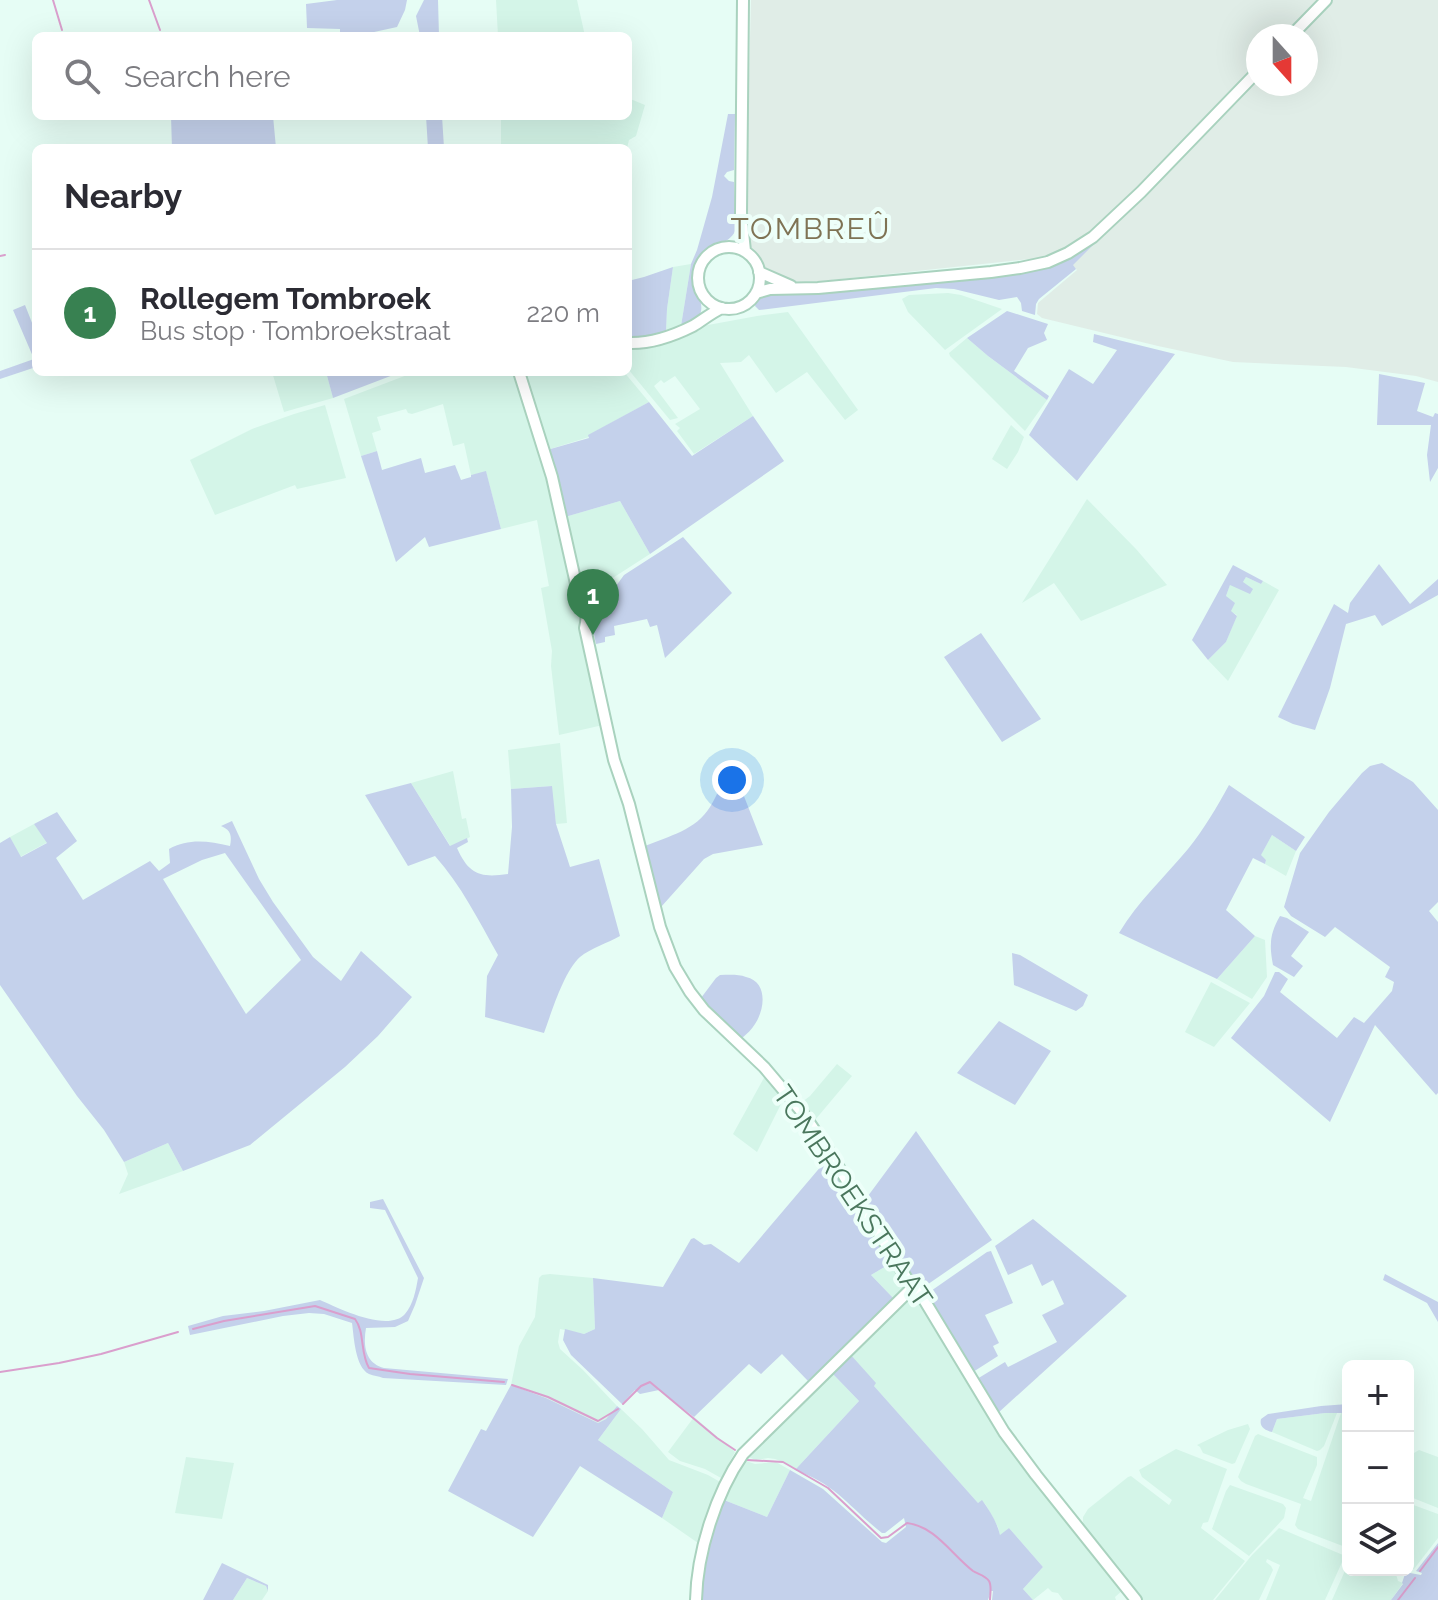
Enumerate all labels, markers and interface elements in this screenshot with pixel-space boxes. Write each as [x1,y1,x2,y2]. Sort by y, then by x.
north arrow [1246,24,1318,96]
search box [32,32,632,120]
icon: search [60,54,104,98]
text: Search here [124,59,291,94]
text: Nearby [64,176,182,216]
district label: TOMBREÛ [731,211,891,246]
text: Rollegem Tombroek [140,281,431,316]
text: 1 [84,298,96,328]
text: 220 m [526,298,600,328]
text: Bus stop · Tombroekstraat [140,316,451,346]
pin: 1 [567,569,619,635]
your location [712,760,752,800]
street label: TOMBROEKSTRAAT [766,1079,939,1313]
map controls [1342,1360,1414,1576]
button: + [1342,1360,1414,1432]
button: − [1342,1432,1414,1504]
button: layers [1342,1504,1414,1576]

